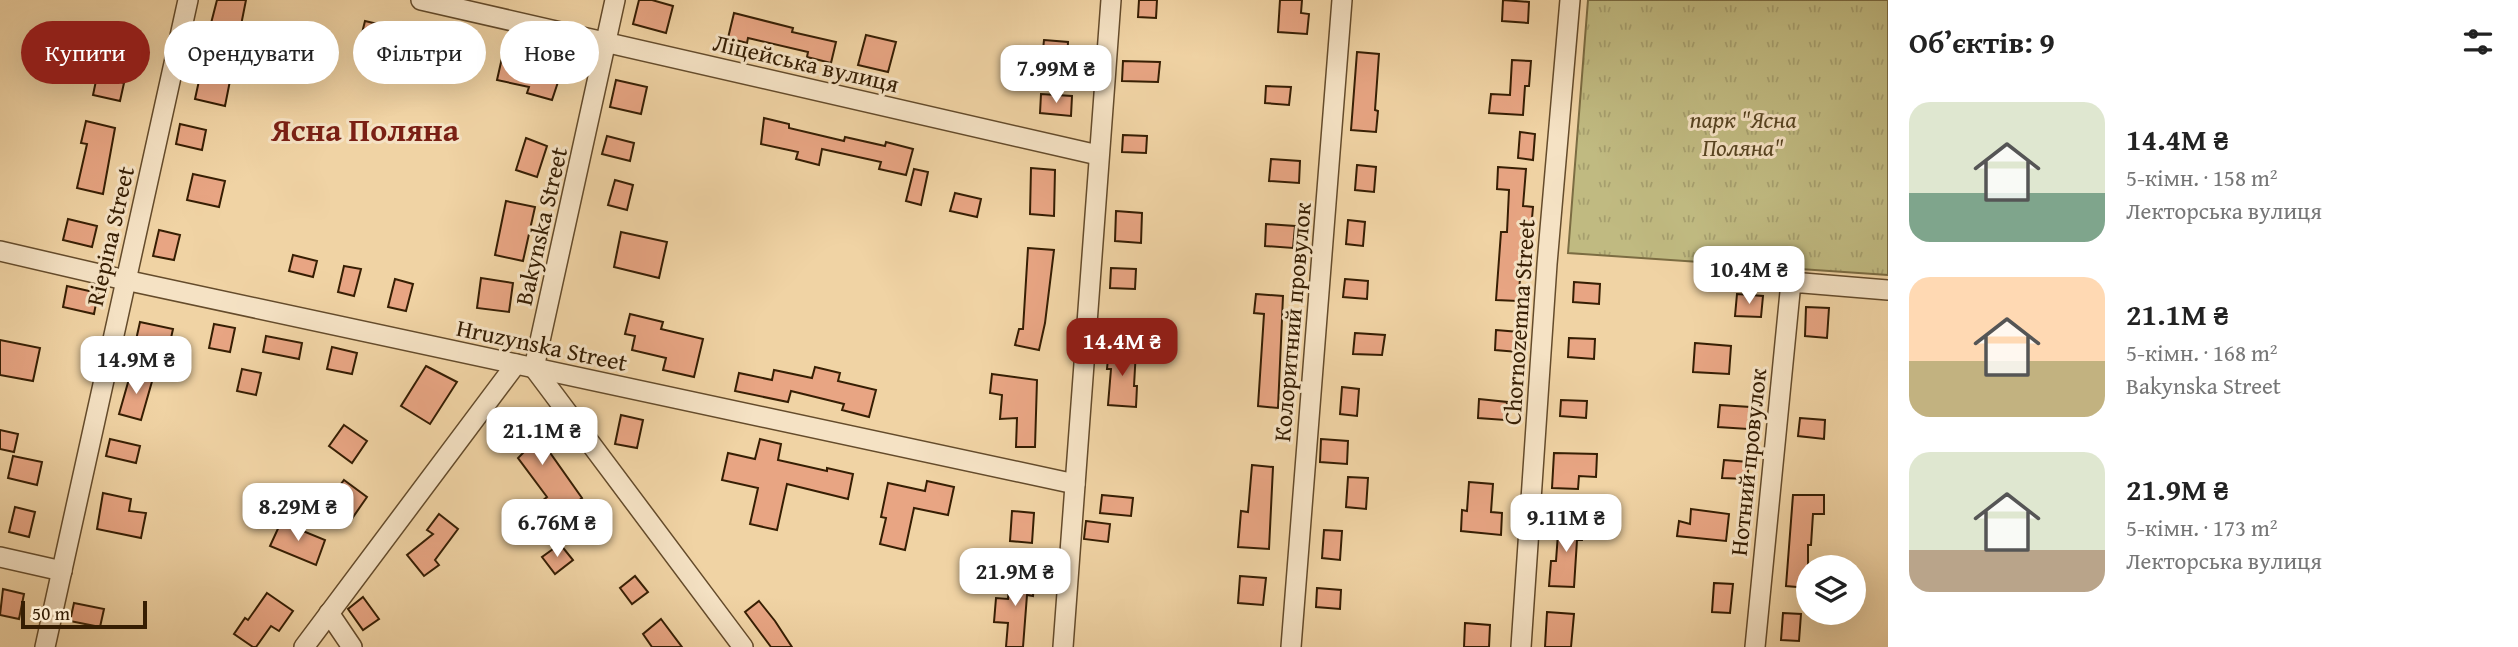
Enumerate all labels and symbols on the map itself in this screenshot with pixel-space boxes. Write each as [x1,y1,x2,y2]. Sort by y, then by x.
street label: Ліцейська вулиця [710,25,902,101]
pin: 7.99M ₴ [991,46,1121,105]
park label: парк "Ясна Поляна" [1690,102,1796,165]
district label: Ясна Поляна [270,106,460,153]
street label: Bakynska Street [506,143,576,309]
street label: Riepina Street [77,162,143,309]
street label: Колоритний провулок [1264,201,1320,443]
street label: Chornozemna Street [1494,217,1544,426]
pin: 10.4M ₴ [1684,246,1814,306]
street label: Hruzynska Street [453,310,631,380]
pin: 14.4M ₴ [1057,318,1187,378]
pin: 14.9M ₴ [71,336,201,396]
street label: Нотний провулок [1721,366,1775,557]
pin: 21.1M ₴ [477,407,607,467]
pin: 8.29M ₴ [233,484,363,543]
pin: 9.11M ₴ [1501,494,1631,554]
pin: 6.76M ₴ [492,500,622,559]
pin: 21.9M ₴ [950,548,1080,608]
scale bar [21,598,147,630]

